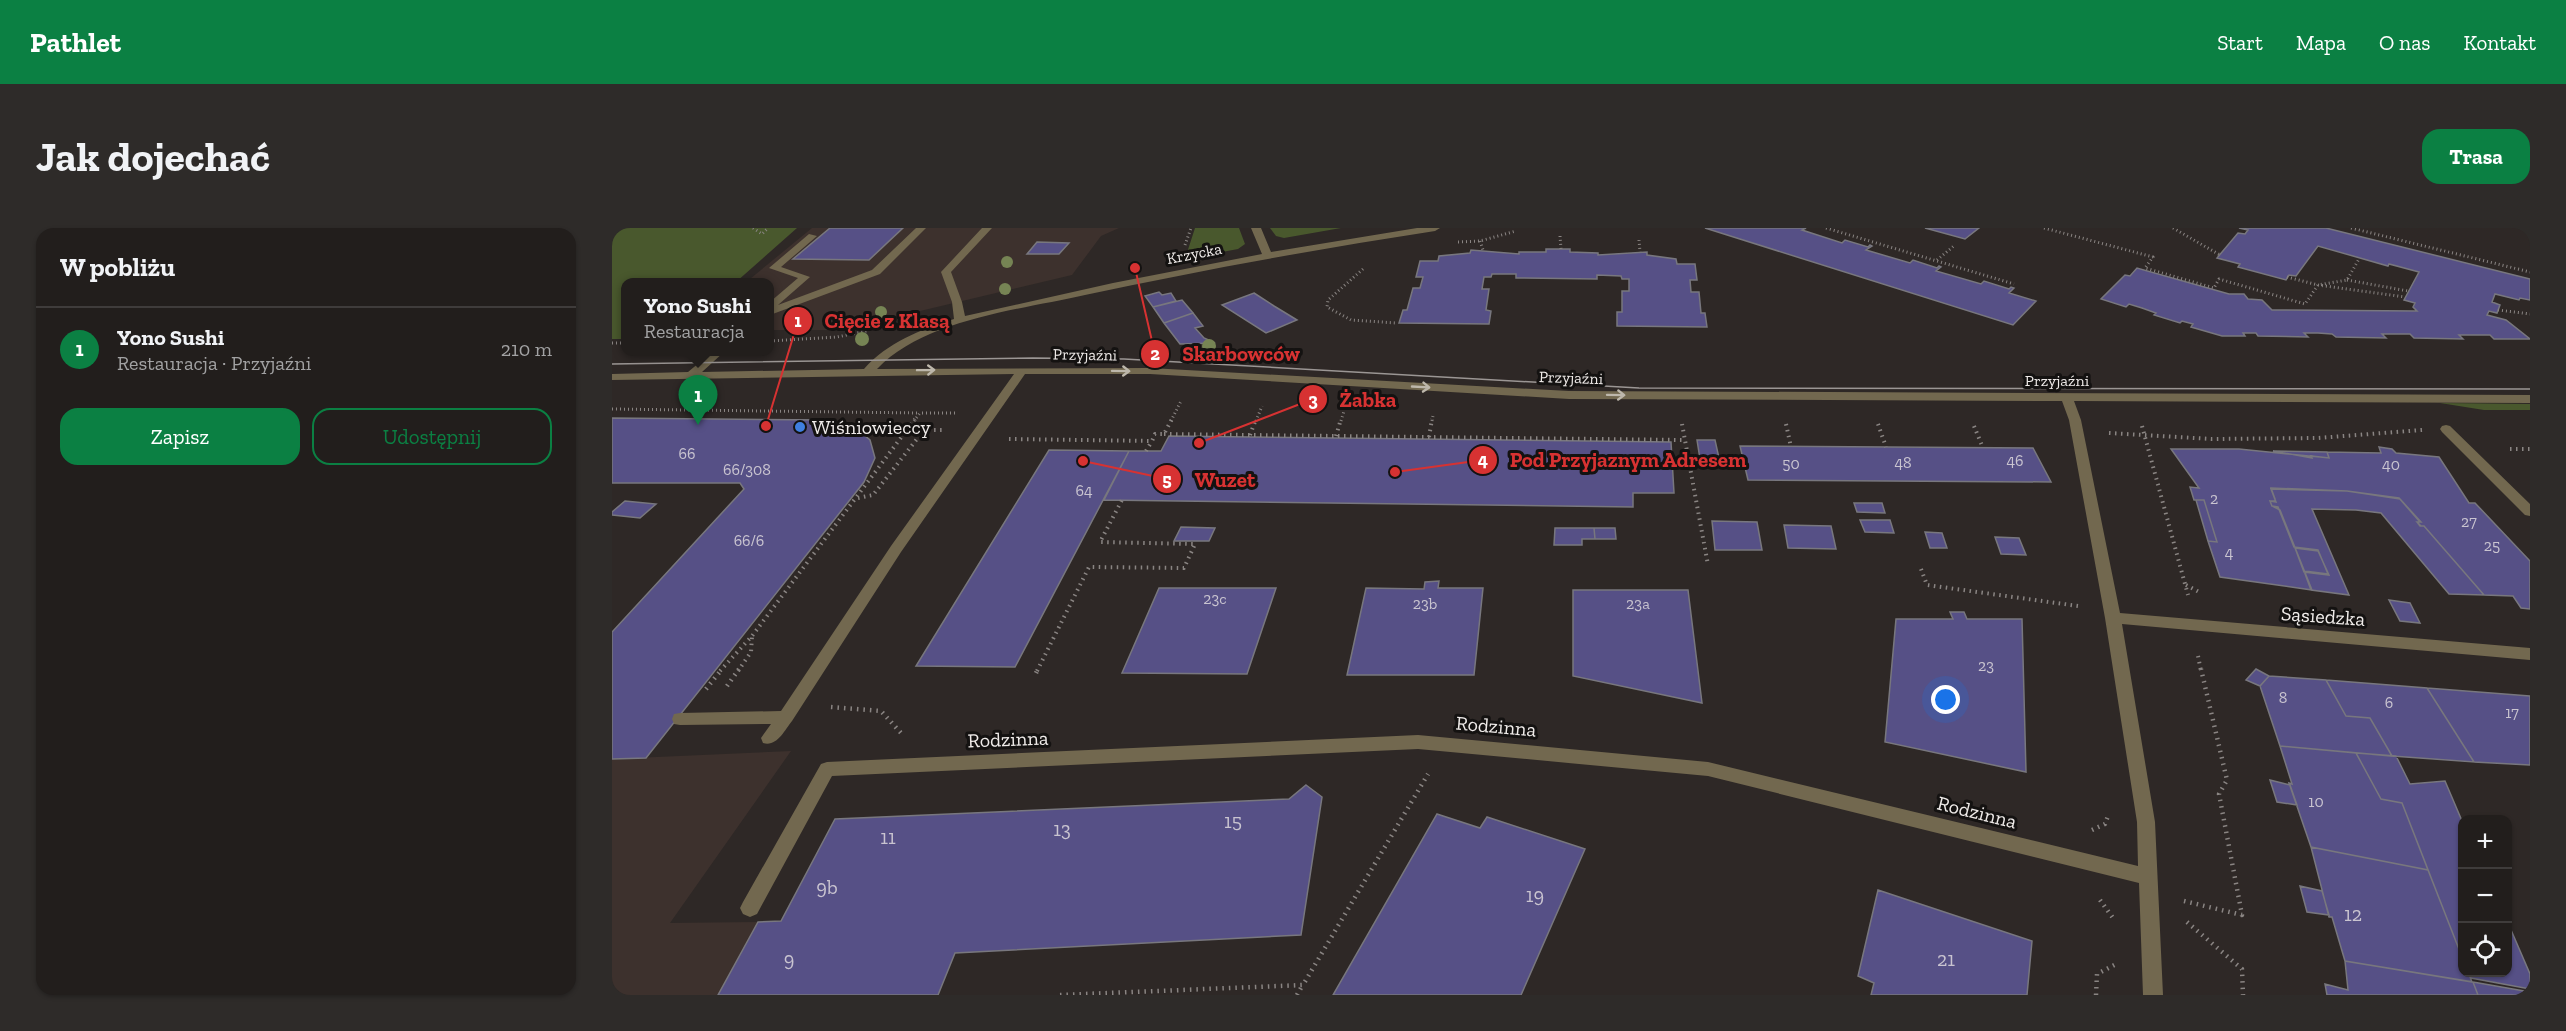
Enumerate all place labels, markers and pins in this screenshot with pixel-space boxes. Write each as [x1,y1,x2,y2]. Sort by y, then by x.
callout: Cięcie z Klasą [783,301,962,340]
callout: Skarbowców [1140,335,1312,374]
pin: 1 [678,376,718,425]
callout: Żabka [1298,380,1409,419]
place label: Wiśniowieccy [812,415,932,439]
marker: Wiśniowieccy [793,420,807,434]
callout: Pod Przyjaznym Adresem [1468,440,1759,479]
callout: Wuzet [1152,460,1267,499]

